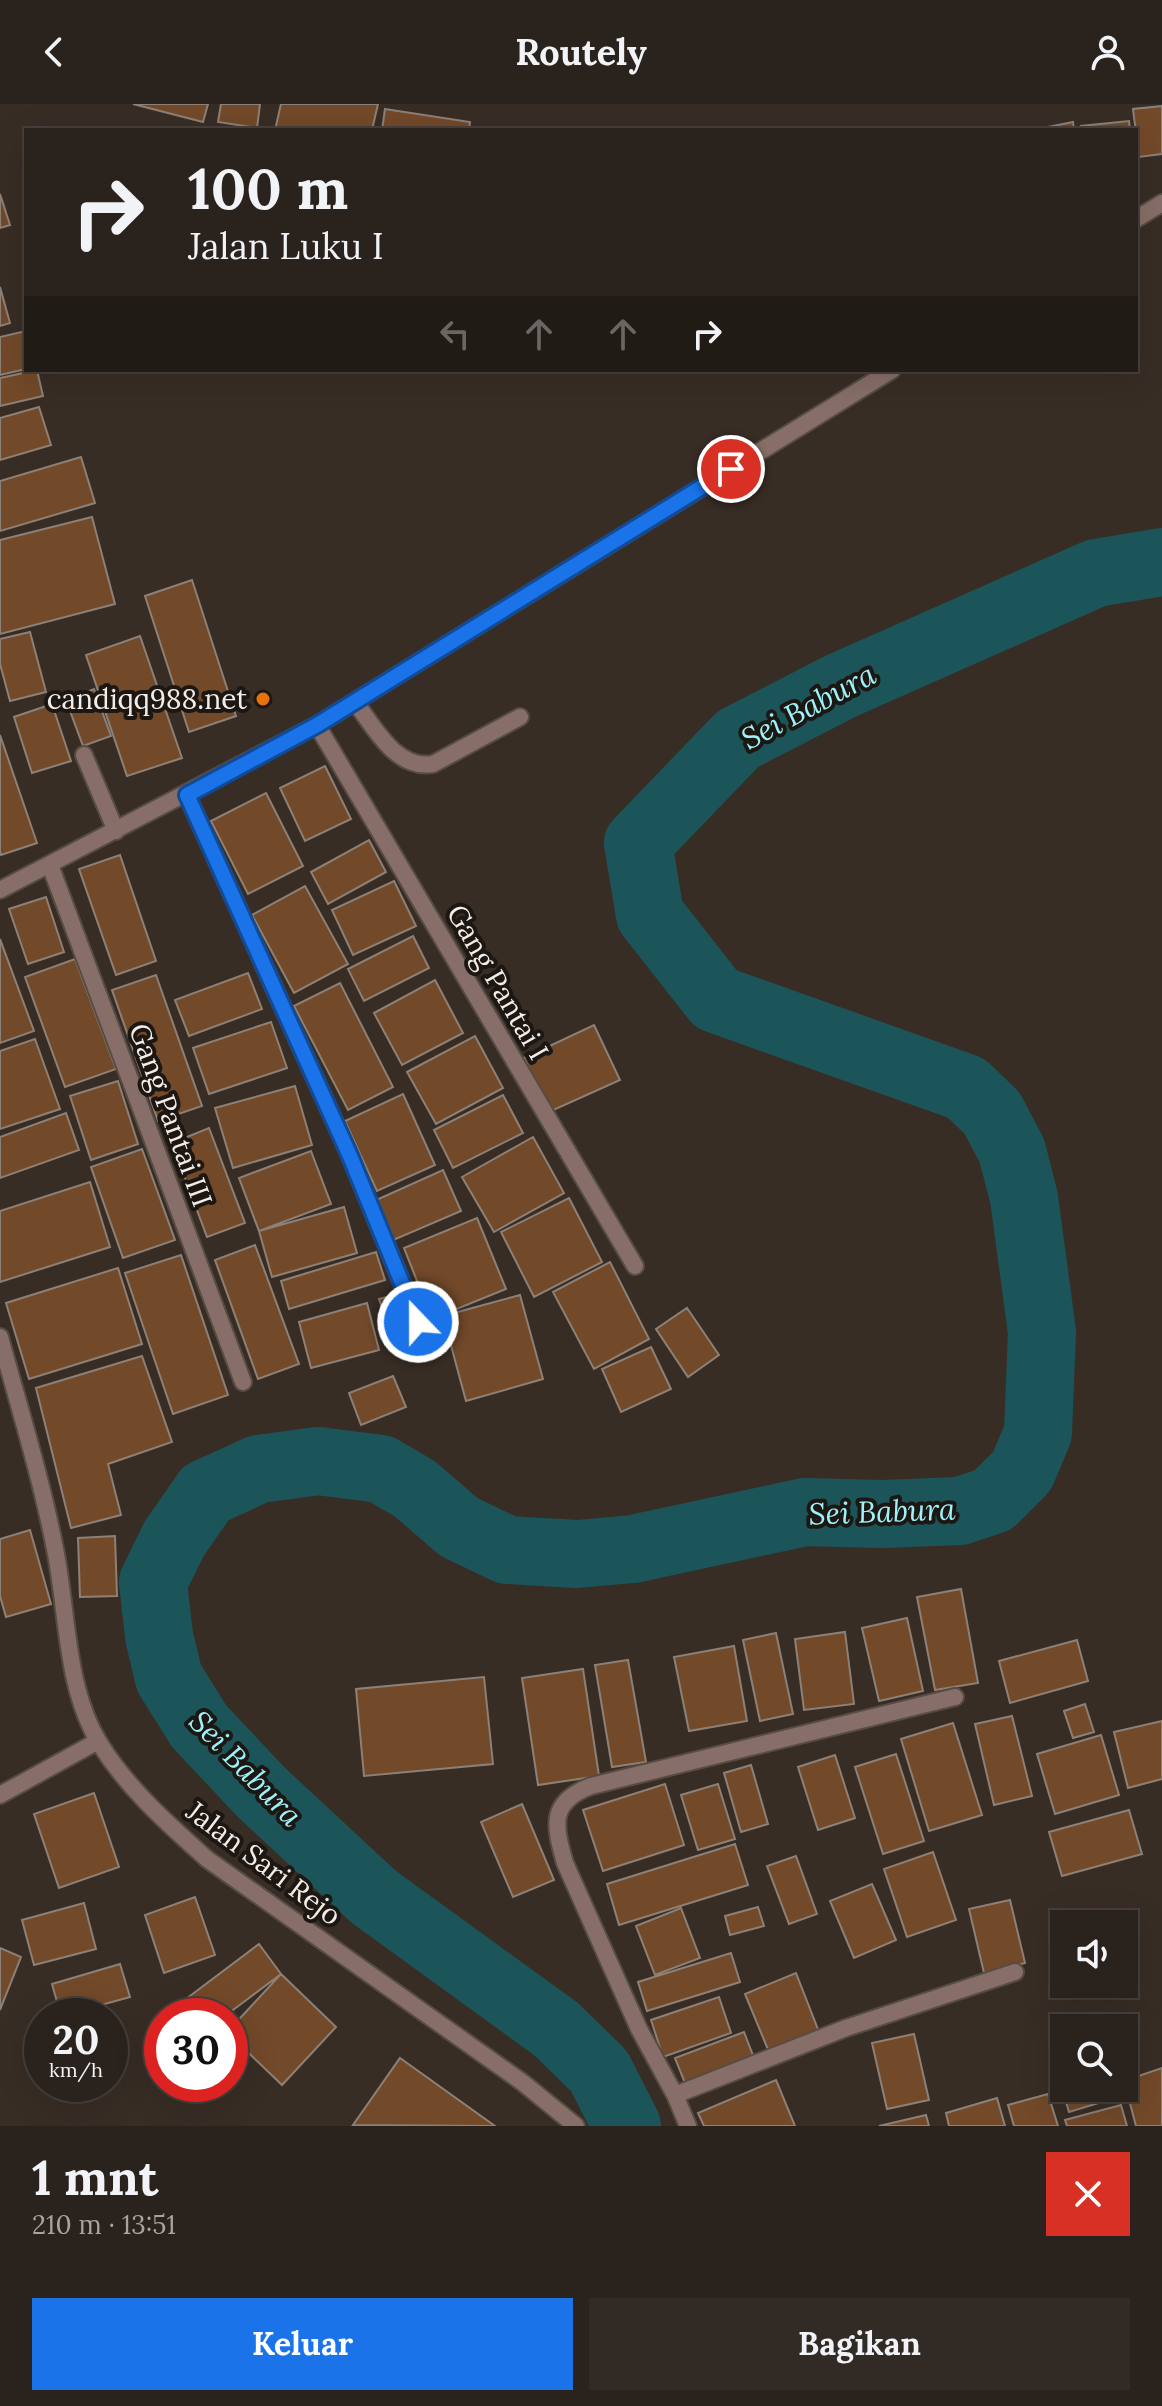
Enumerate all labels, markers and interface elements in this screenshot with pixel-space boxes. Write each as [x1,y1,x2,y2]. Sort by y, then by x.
text: Routely [515,29,647,75]
icon: back [32,30,76,74]
icon: person [1086,30,1130,74]
text: 100 m [188,153,348,224]
icon: right [56,160,160,264]
text: Jalan Luku I [188,223,384,269]
icon: left [433,312,477,356]
icon: ahead [517,312,561,356]
icon: ahead [601,312,645,356]
icon: right [685,312,729,356]
pin [697,435,765,503]
icon: arrive [709,447,753,491]
water label: Sei Babura [734,655,882,757]
place label: candiqq988.net [47,681,247,717]
marker: candiqq988.net [254,690,272,708]
street label: Gang Pantai I [439,898,557,1066]
street label: Gang Pantai III [121,1019,221,1211]
position arrow [376,1280,460,1364]
water label: Sei Babura [808,1489,956,1533]
water label: Sei Babura [181,1702,311,1834]
street label: Jalan Sari Rejo [179,1792,349,1933]
map controls [1050,1910,1138,2102]
button: sound [1050,1910,1138,1998]
speed limit sign: 30 [144,1998,248,2102]
text: 20 [53,2014,99,2065]
button: search [1050,2014,1138,2102]
text: km/h [49,2057,103,2082]
text: 1 mnt [32,2147,158,2208]
button: close [1046,2152,1130,2236]
text: 210 m · 13:51 [32,2208,176,2241]
button: Keluar [32,2298,573,2390]
button: Bagikan [589,2298,1130,2390]

